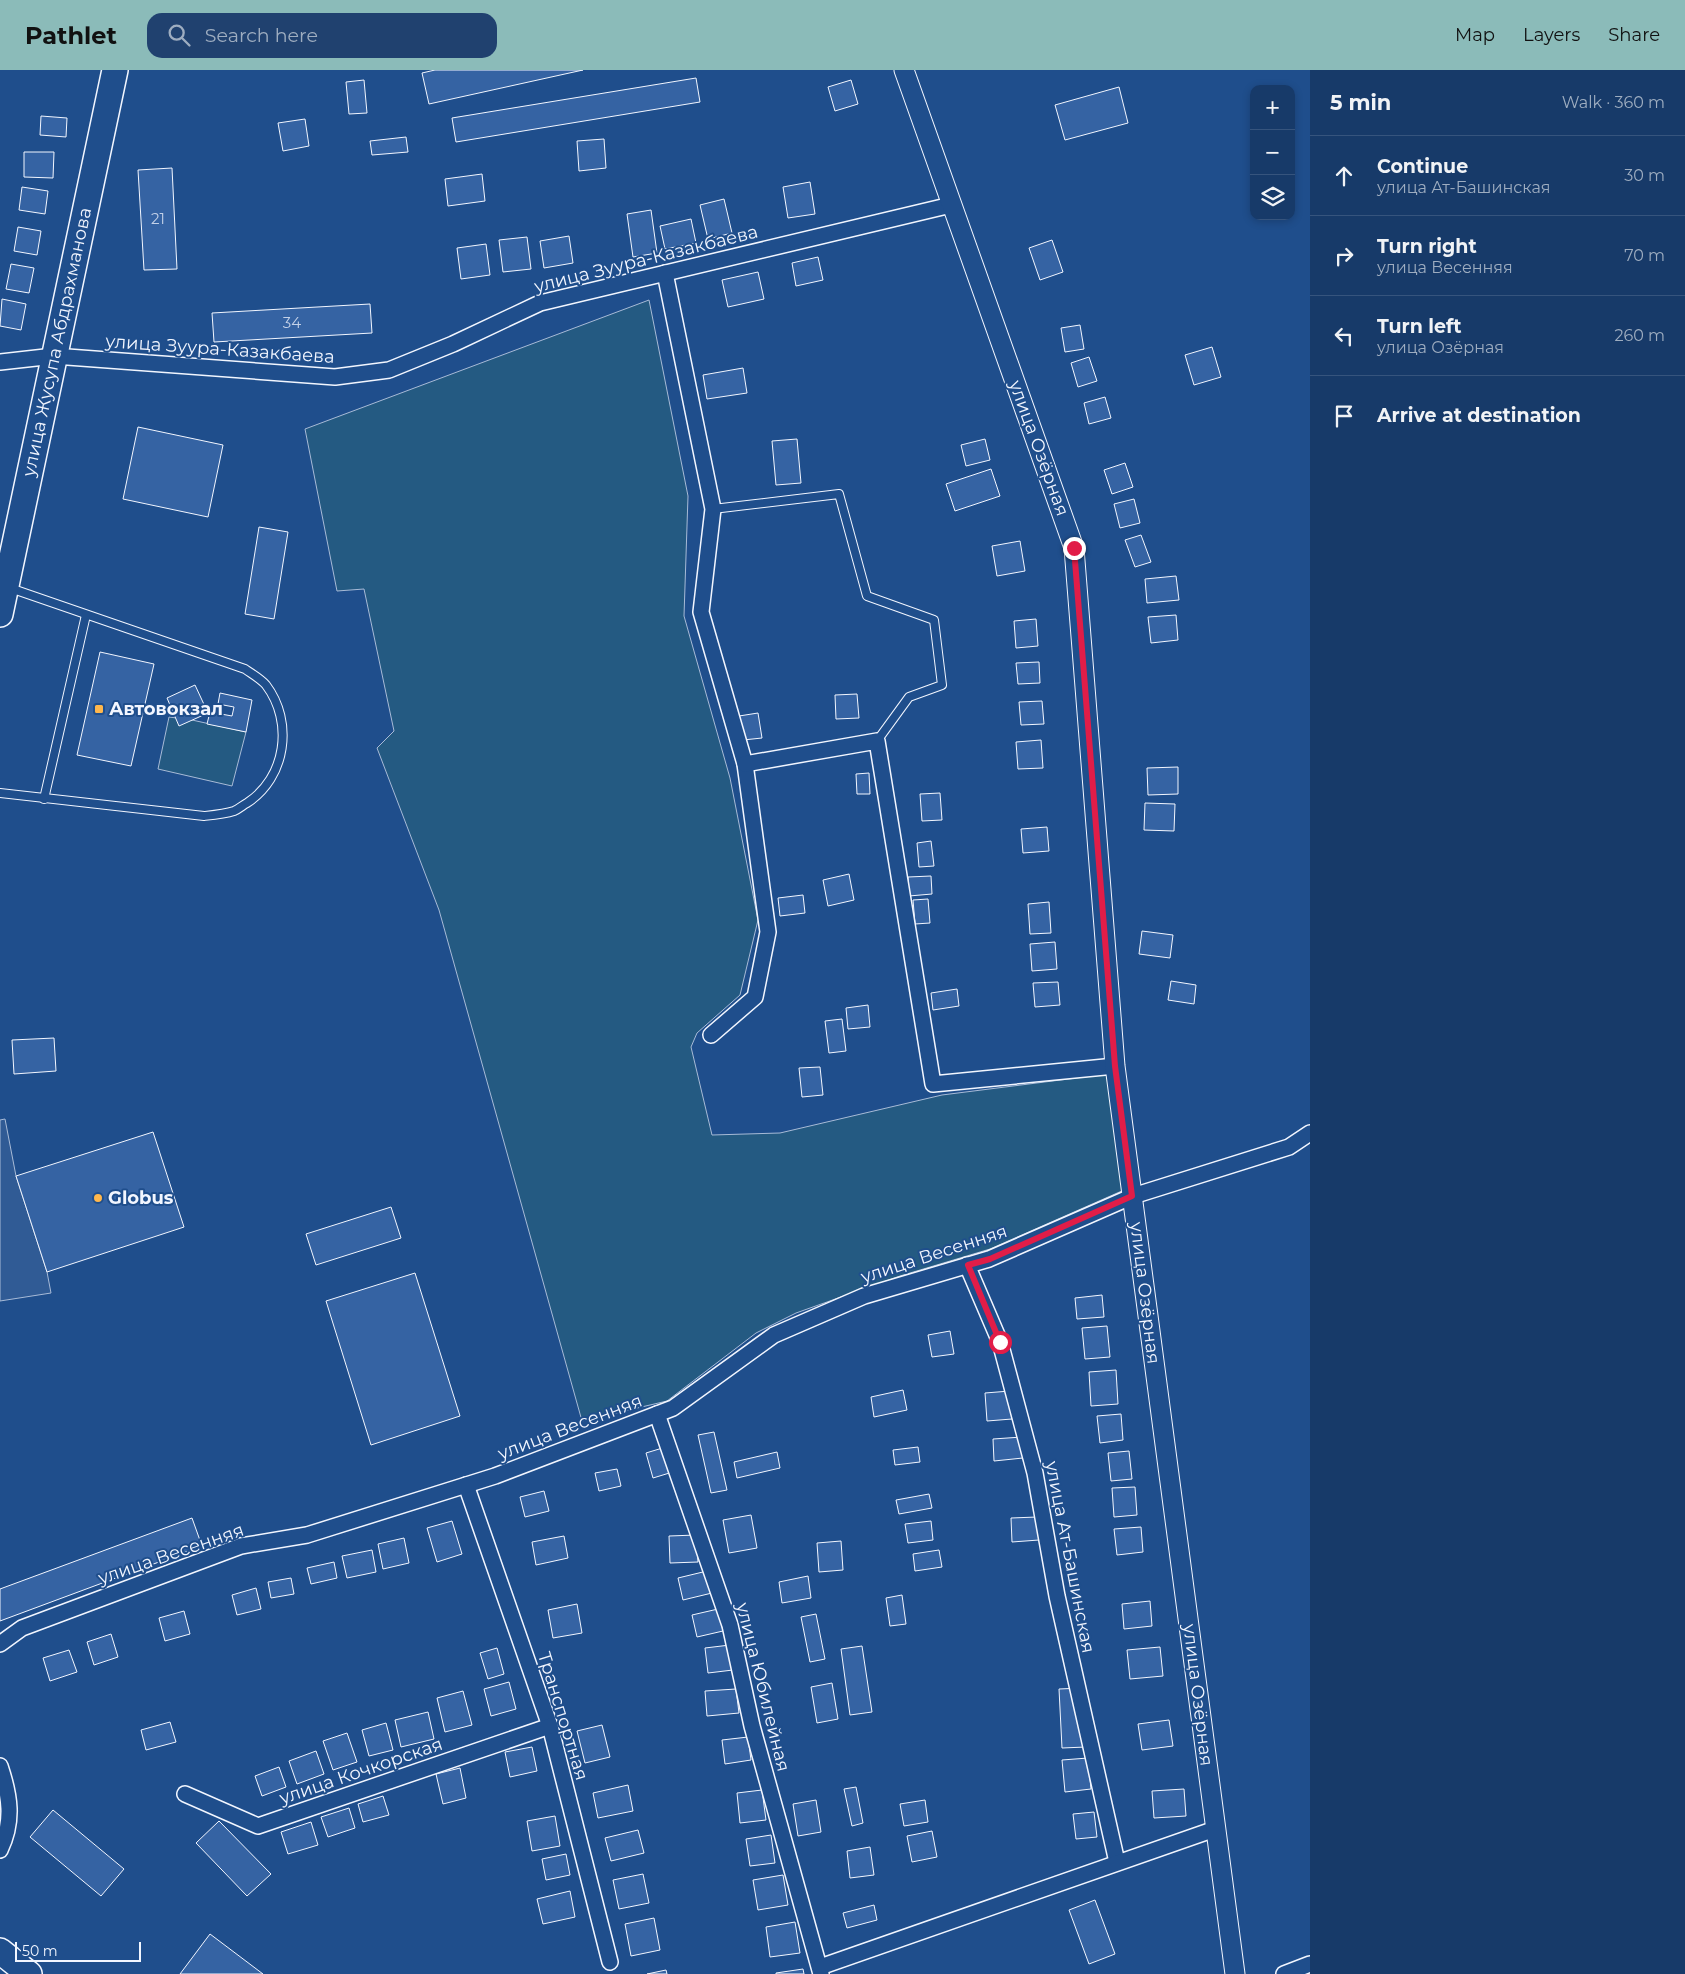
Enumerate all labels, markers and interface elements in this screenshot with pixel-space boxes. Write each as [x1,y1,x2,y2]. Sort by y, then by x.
search box [147,13,497,58]
text: Pathlet [25,21,117,50]
icon: search [165,21,193,49]
text: Search here [205,24,318,47]
text: Map [1455,24,1495,46]
text: Layers [1523,24,1580,46]
text: Share [1608,24,1660,46]
map controls [1250,85,1295,220]
button: + [1250,85,1295,130]
text: 5 min [1330,90,1391,115]
text: Walk · 360 m [1562,93,1665,112]
button: − [1250,130,1295,175]
text: Continue [1377,155,1468,178]
icon: ahead [1330,162,1358,190]
text: 30 m [1624,166,1665,185]
button: layers [1250,175,1295,220]
text: улица Ат-Башинская [1377,178,1550,197]
street label: улица Жусупа Абдрахманова [17,205,96,480]
house number: 21 [151,209,165,228]
street label: улица Зуура-Казакбаева [531,221,760,298]
text: Turn right [1377,235,1477,258]
icon: right [1330,242,1358,270]
text: 70 m [1624,246,1665,265]
text: улица Весенняя [1377,258,1513,277]
house number: 34 [283,313,301,332]
text: Turn left [1377,315,1462,338]
icon: left [1330,322,1358,350]
text: 260 m [1614,326,1665,345]
street label: улица Зуура-Казакбаева [104,330,335,368]
text: улица Озёрная [1377,338,1504,357]
street label: улица Озёрная [1004,376,1074,519]
icon: arrive [1330,402,1358,430]
text: Arrive at destination [1377,404,1581,427]
route end [1063,537,1086,560]
place label: Автовокзал [109,698,223,720]
marker: Автовокзал [93,703,105,715]
place label: Globus [108,1187,174,1209]
marker: Globus [92,1192,104,1204]
street label: улица Весенняя [857,1220,1010,1288]
street label: улица Озёрная [1125,1220,1165,1365]
route start [989,1331,1012,1354]
street label: улица Весенняя [494,1389,645,1465]
street label: улица Ат-Башинская [1040,1458,1099,1655]
street label: улица Весенняя [94,1519,247,1590]
street label: улица Юбилейная [731,1599,795,1774]
street label: улица Озёрная [1178,1622,1218,1767]
street label: Транспортная [533,1649,593,1783]
street label: улица Кочкорская [276,1733,445,1810]
scale bar [15,1939,141,1962]
text: 50 m [22,1942,58,1960]

